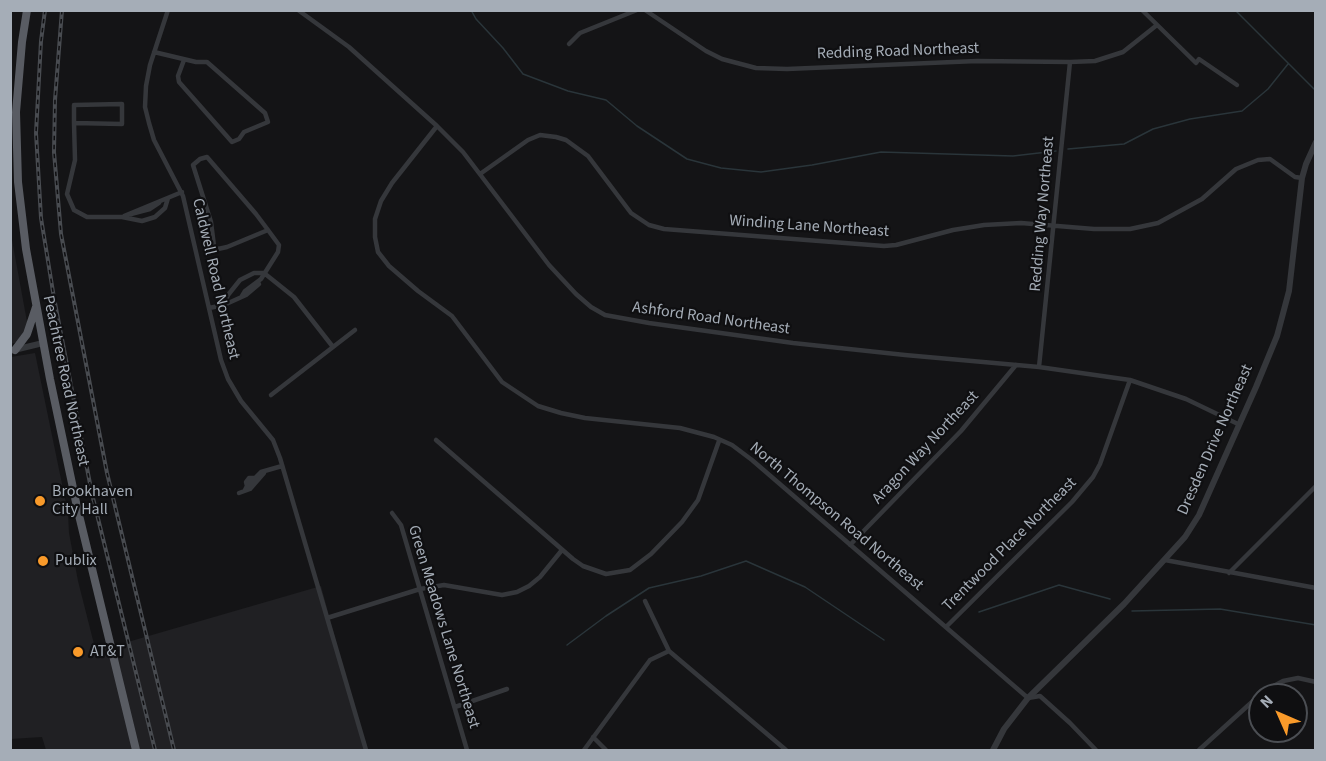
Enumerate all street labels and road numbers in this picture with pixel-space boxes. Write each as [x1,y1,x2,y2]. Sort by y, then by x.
street label: Redding Road Northeast [817,40,979,64]
street label: Redding Way Northeast [1027,136,1059,292]
street label: Caldwell Road Northeast [187,197,243,361]
street label: Winding Lane Northeast [728,212,890,242]
street label: Peachtree Road Northeast [38,294,92,468]
street label: Ashford Road Northeast [631,298,791,340]
street label: Dresden Drive Northeast [1174,362,1258,518]
street label: Aragon Way Northeast [869,387,983,509]
street label: North Thompson Road Northeast [745,439,927,595]
street label: Trentwood Place Northeast [939,474,1081,616]
street label: Green Meadows Lane Northeast [403,523,483,731]

